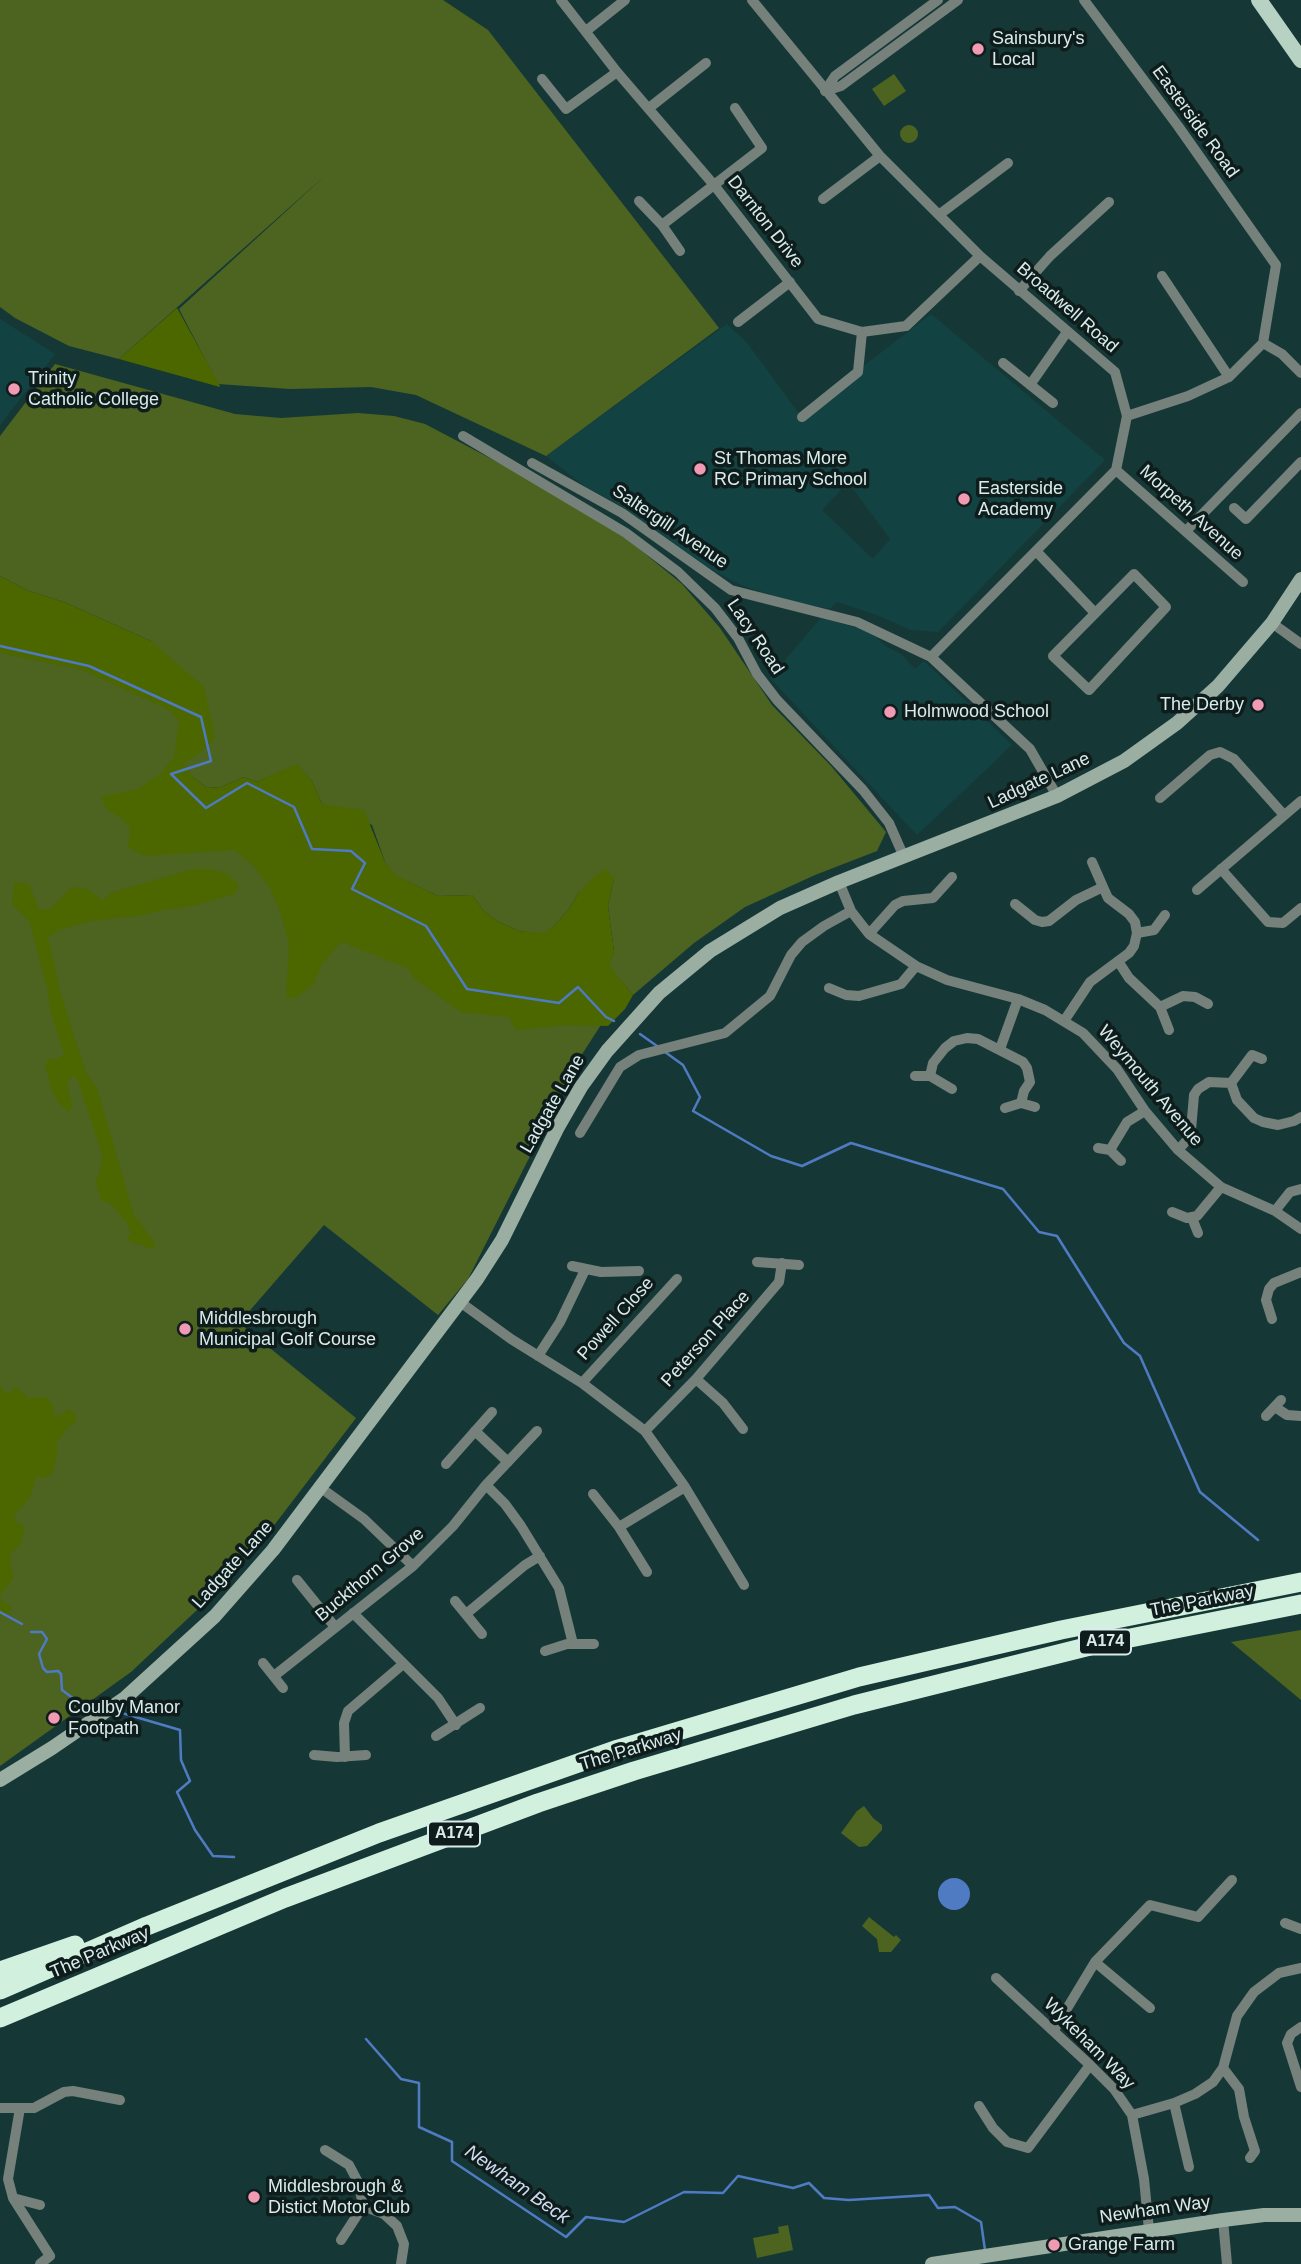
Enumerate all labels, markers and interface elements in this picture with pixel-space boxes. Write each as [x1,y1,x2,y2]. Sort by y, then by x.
place label: Sainsbury's Local [992,28,1084,70]
marker: Sainsbury's Local [970,41,986,57]
street label: Easterside Road [1147,62,1243,182]
street label: Darnton Drive [722,172,808,272]
street label: Broadwell Road [1012,258,1122,358]
place label: Trinity Catholic College [28,368,159,410]
marker: Trinity Catholic College [6,381,22,397]
place label: St Thomas More RC Primary School [714,448,867,490]
marker: St Thomas More RC Primary School [692,461,708,477]
street label: Morpeth Avenue [1135,461,1247,565]
place label: Easterside Academy [978,478,1063,520]
street label: Saltergill Avenue [608,480,732,574]
marker: Easterside Academy [956,491,972,507]
street label: Lacy Road [722,595,788,679]
place label: The Derby [1160,694,1244,716]
marker: The Derby [1250,697,1266,713]
place label: Holmwood School [904,701,1049,723]
marker: Holmwood School [882,704,898,720]
street label: Ladgate Lane [985,748,1093,814]
street label: Weymouth Avenue [1093,1021,1207,1151]
street label: Ladgate Lane [516,1051,590,1157]
street label: Powell Close [573,1273,659,1365]
street label: Peterson Place [657,1286,755,1392]
place label: Middlesbrough Municipal Golf Course [199,1308,376,1350]
marker: Middlesbrough Municipal Golf Course [177,1321,193,1337]
street label: Ladgate Lane [188,1517,278,1613]
street label: Buckthorn Grove [311,1523,429,1627]
street label: The Parkway [1148,1580,1256,1622]
road number: A174 [1079,1630,1131,1654]
place label: Coulby Manor Footpath [68,1697,180,1740]
marker: Coulby Manor Footpath [46,1710,62,1726]
street label: The Parkway [578,1724,684,1776]
road number: A174 [428,1822,480,1846]
street label: The Parkway [47,1923,153,1983]
street label: Wykeham Way [1039,1994,1139,2094]
water label: Newham Beck [460,2141,574,2229]
place label: Middlesbrough & Distict Motor Club [268,2176,410,2218]
marker: Middlesbrough & Distict Motor Club [246,2189,262,2205]
street label: Newham Way [1098,2192,1212,2228]
place label: Grange Farm [1068,2234,1175,2256]
marker: Grange Farm [1046,2237,1062,2253]

